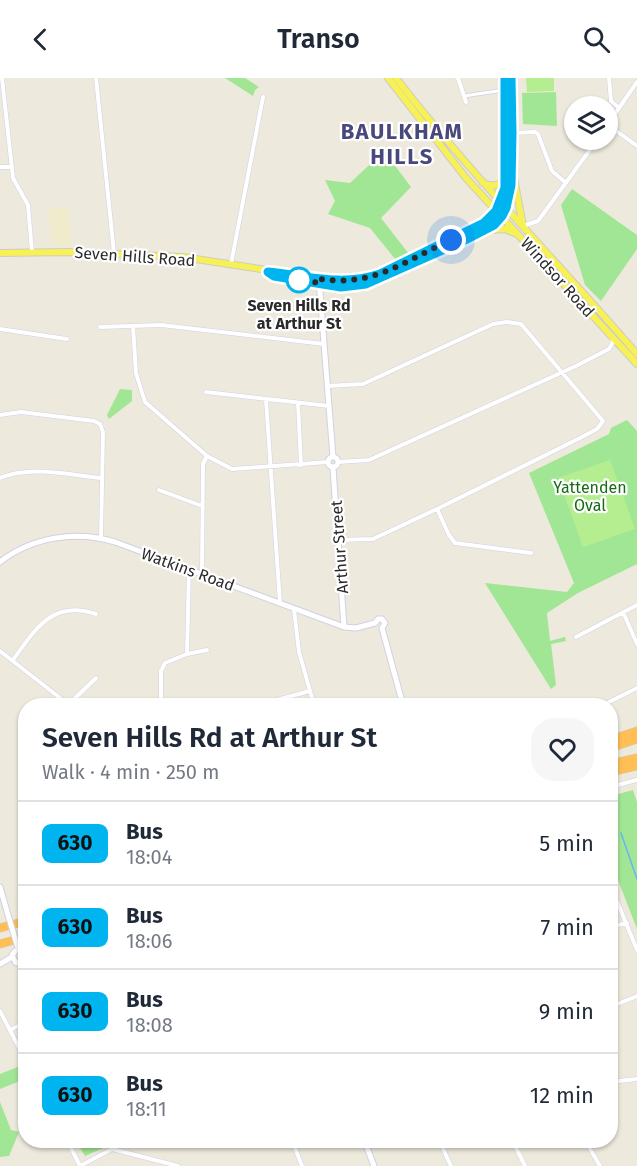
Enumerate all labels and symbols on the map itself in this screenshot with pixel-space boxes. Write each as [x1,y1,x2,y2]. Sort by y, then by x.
district label: BAULKHAM HILLS [341,118,463,170]
your location [436,225,466,255]
street label: Windsor Road [517,234,598,321]
street label: Seven Hills Road [74,243,196,270]
marker: Seven Hills Rd at Arthur St [286,267,312,293]
place label: Seven Hills Rd at Arthur St [247,296,351,333]
park label: Yattenden Oval [553,478,627,515]
street label: Arthur Street [327,499,352,594]
street label: Watkins Road [139,544,237,595]

